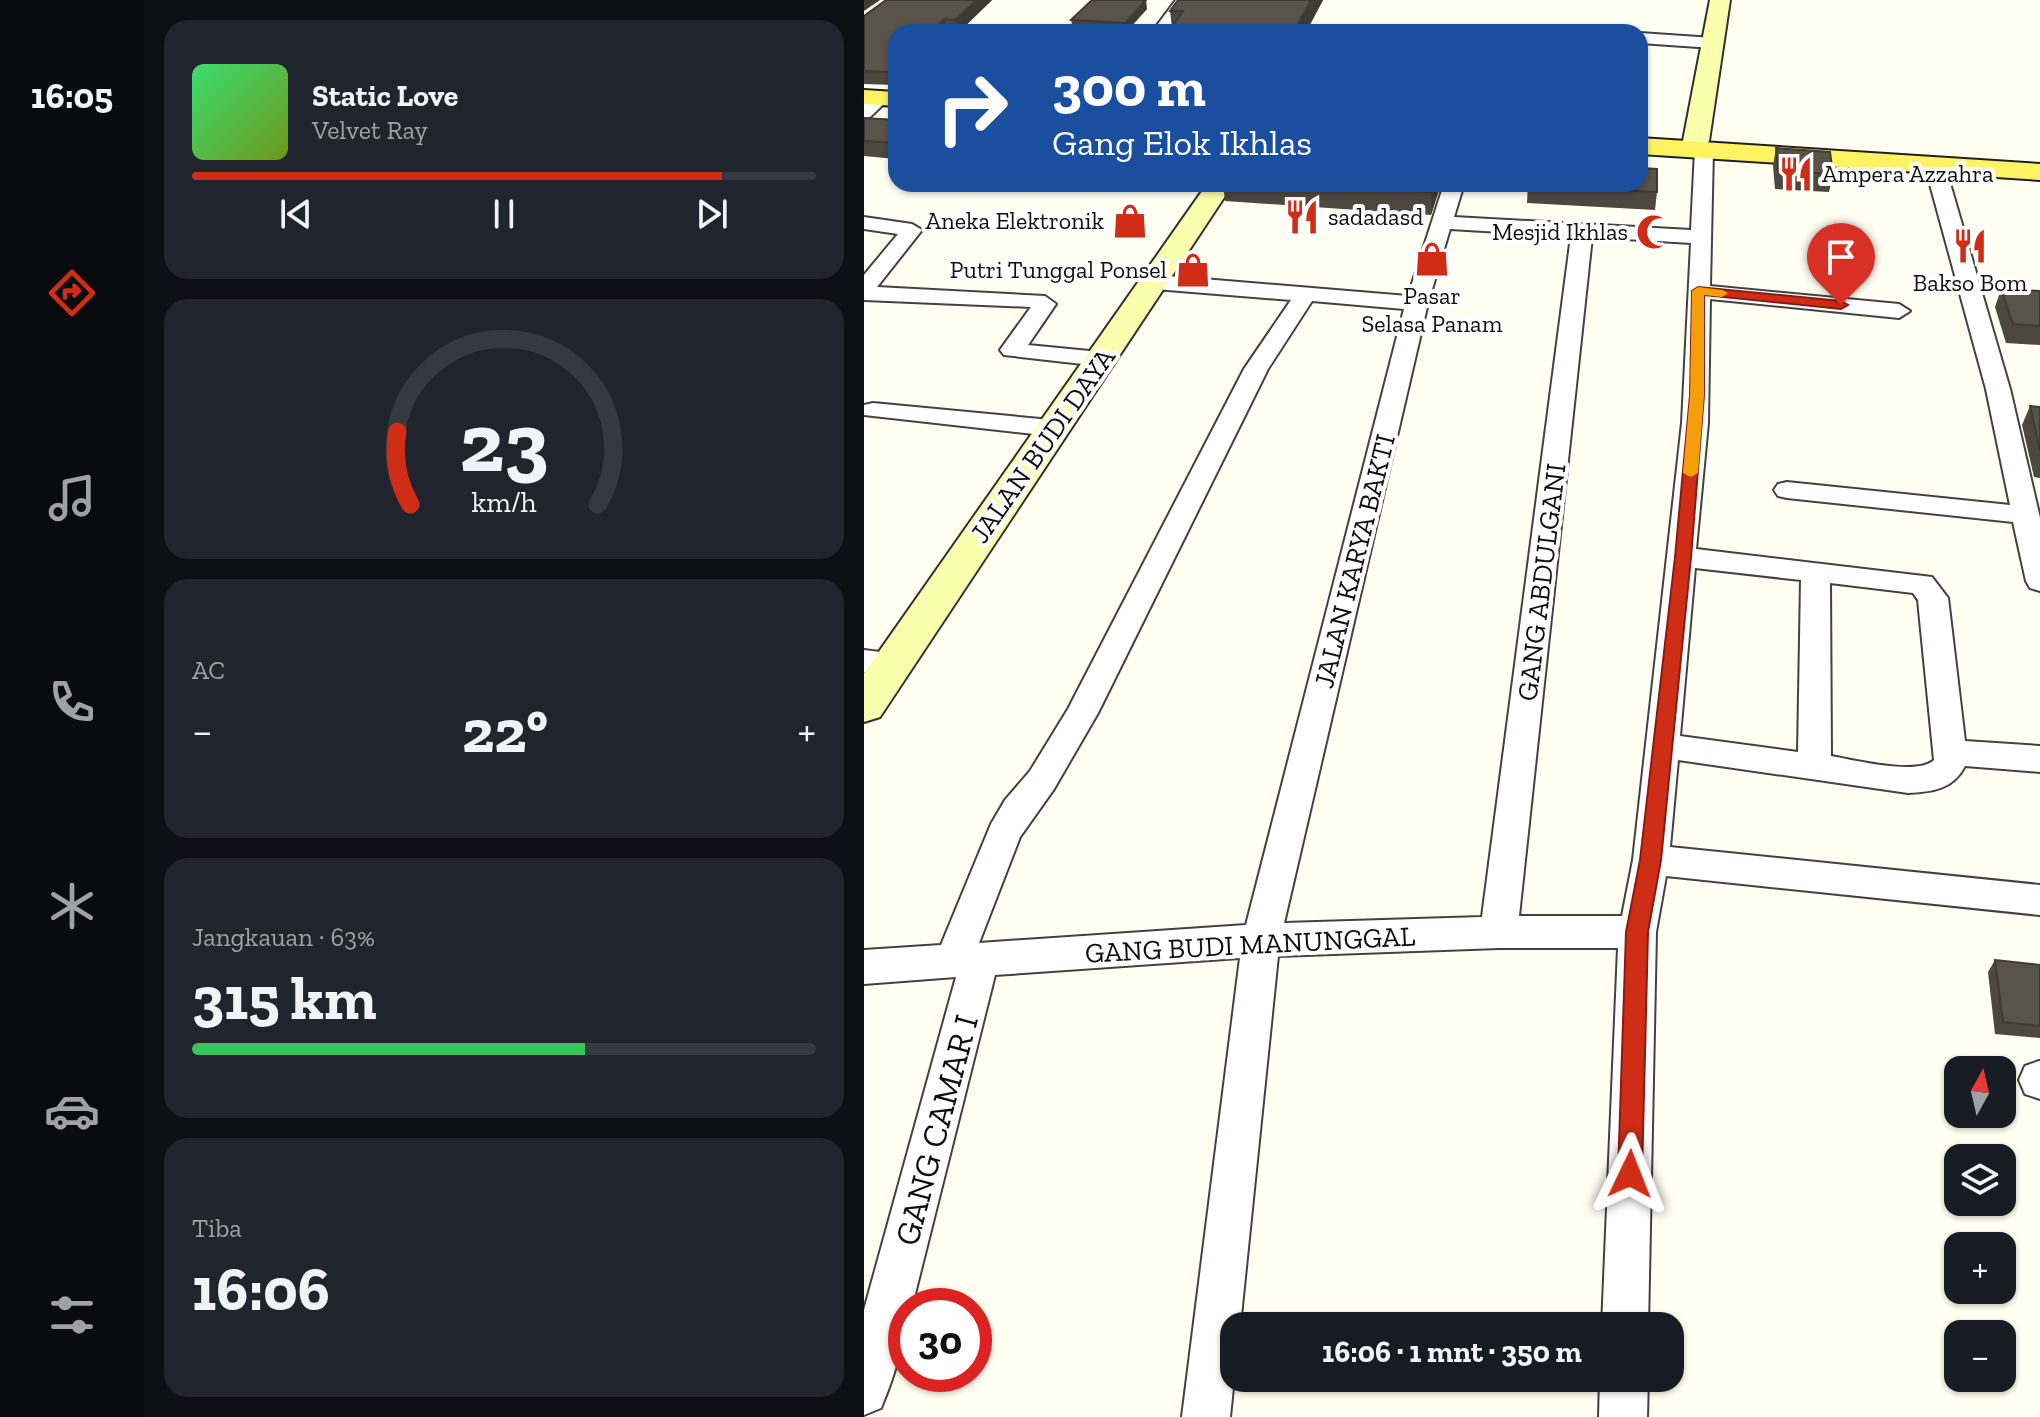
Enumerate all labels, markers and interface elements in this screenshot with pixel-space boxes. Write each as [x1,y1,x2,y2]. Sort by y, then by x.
text: 300 m [1052,53,1206,120]
icon: right [920,56,1024,160]
text: 16:05 [31,74,113,117]
text: Static Love [312,78,458,114]
text: Velvet Ray [312,114,428,146]
text: Gang Elok Ikhlas [1052,121,1312,164]
restaurant icon: Ampera Azzahra [1777,155,1815,193]
place label: Ampera Azzahra [1822,159,1994,188]
icon: previous [274,192,318,236]
icon: pause [482,192,526,236]
icon: next [690,192,734,236]
restaurant icon: sadadasd [1283,198,1321,236]
shop icon: Aneka Elektronik [1111,202,1149,240]
place label: sadadasd [1328,202,1423,231]
place label: Aneka Elektronik [925,206,1105,235]
mosque icon: Mesjid Ikhlas [1635,213,1673,251]
place label: Mesjid Ikhlas [1492,217,1628,246]
pin [1807,223,1875,305]
restaurant icon: Bakso Bom [1951,227,1989,265]
icon: arrive [1819,235,1863,279]
shop icon: Pasar Selasa Panam [1413,240,1451,278]
shop icon: Putri Tunggal Ponsel [1174,251,1212,289]
place label: Putri Tunggal Ponsel [950,255,1167,284]
icon: directions [44,265,100,321]
place label: Bakso Bom [1913,268,2027,297]
place label: Pasar Selasa Panam [1362,281,1503,338]
street label: JALAN BUDI DAYA [963,341,1122,549]
text: 23 [459,392,549,492]
street label: JALAN KARYA BAKTI [1307,431,1402,692]
street label: GANG ABDULGANI [1511,461,1572,703]
icon: music [44,470,100,526]
text: km/h [471,485,537,519]
text: AC [192,654,225,686]
icon: phone [44,674,100,730]
text: 22° [462,695,548,767]
text: − [192,704,213,757]
text: + [797,704,816,757]
icon: climate [44,878,100,934]
street label: GANG BUDI MANUNGGAL [1084,919,1416,970]
text: Jangkauan · 63% [192,921,375,953]
text: 315 km [192,962,377,1034]
street label: GANG CAMAR I [886,1010,987,1250]
north arrow [1944,1056,2016,1128]
map controls [1944,1056,2016,1392]
icon: car [44,1083,100,1139]
position arrow [1588,1132,1672,1216]
button: layers [1944,1144,2016,1216]
text: Tiba [192,1212,242,1244]
button: + [1944,1232,2016,1304]
text: 16:06 [192,1253,330,1325]
icon: filters [44,1287,100,1343]
speed limit sign: 30 [888,1288,992,1392]
button: − [1944,1320,2016,1392]
text: 16:06 · 1 mnt · 350 m [1322,1334,1582,1370]

